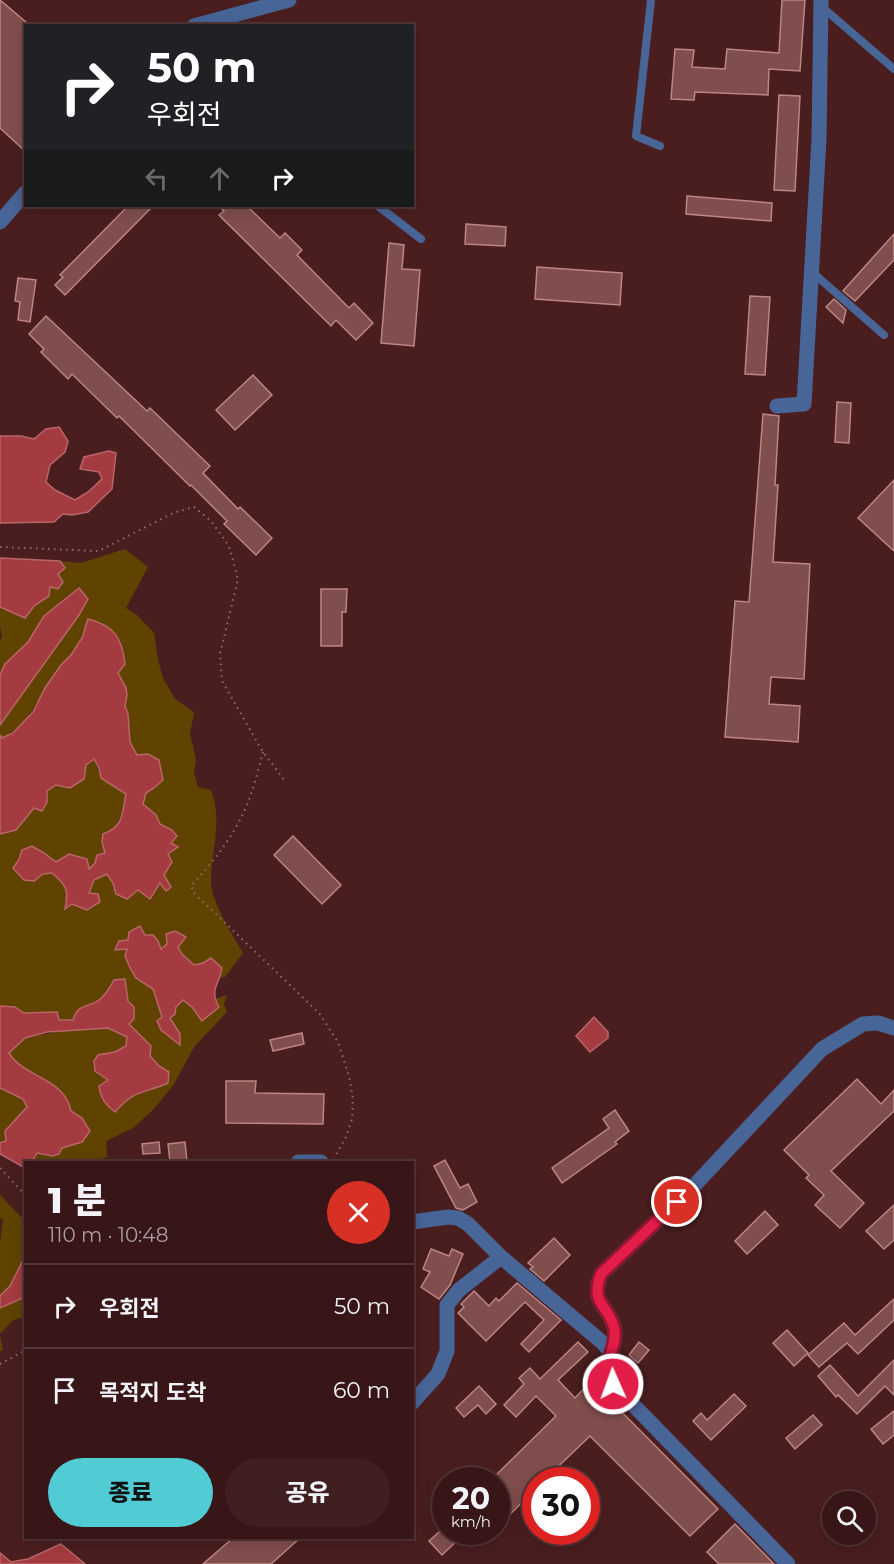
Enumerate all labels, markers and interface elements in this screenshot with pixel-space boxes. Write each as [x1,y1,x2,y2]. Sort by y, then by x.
text: 50 m [147,41,256,93]
icon: right [48,48,126,126]
text: 우회전 [147,98,222,131]
icon: left [140,162,173,195]
icon: ahead [203,162,236,195]
icon: right [266,162,299,195]
pin [651,1176,702,1227]
text: 1 분 [48,1178,106,1222]
button: close [327,1181,390,1244]
icon: arrive [660,1185,693,1218]
text: 110 m · 10:48 [48,1223,169,1247]
icon: right [48,1290,81,1323]
text: 50 m [334,1293,390,1320]
text: 우회전 [99,1295,160,1322]
position arrow [581,1352,645,1416]
icon: arrive [48,1374,81,1407]
text: 60 m [333,1377,390,1404]
text: 목적지 도착 [99,1379,206,1406]
button: 종료 [48,1458,213,1527]
button: 공유 [225,1458,390,1527]
speed limit sign: 30 [522,1467,600,1545]
text: 20 [452,1480,490,1517]
map controls [822,1491,876,1545]
button: search [822,1491,876,1545]
text: km/h [451,1512,491,1531]

